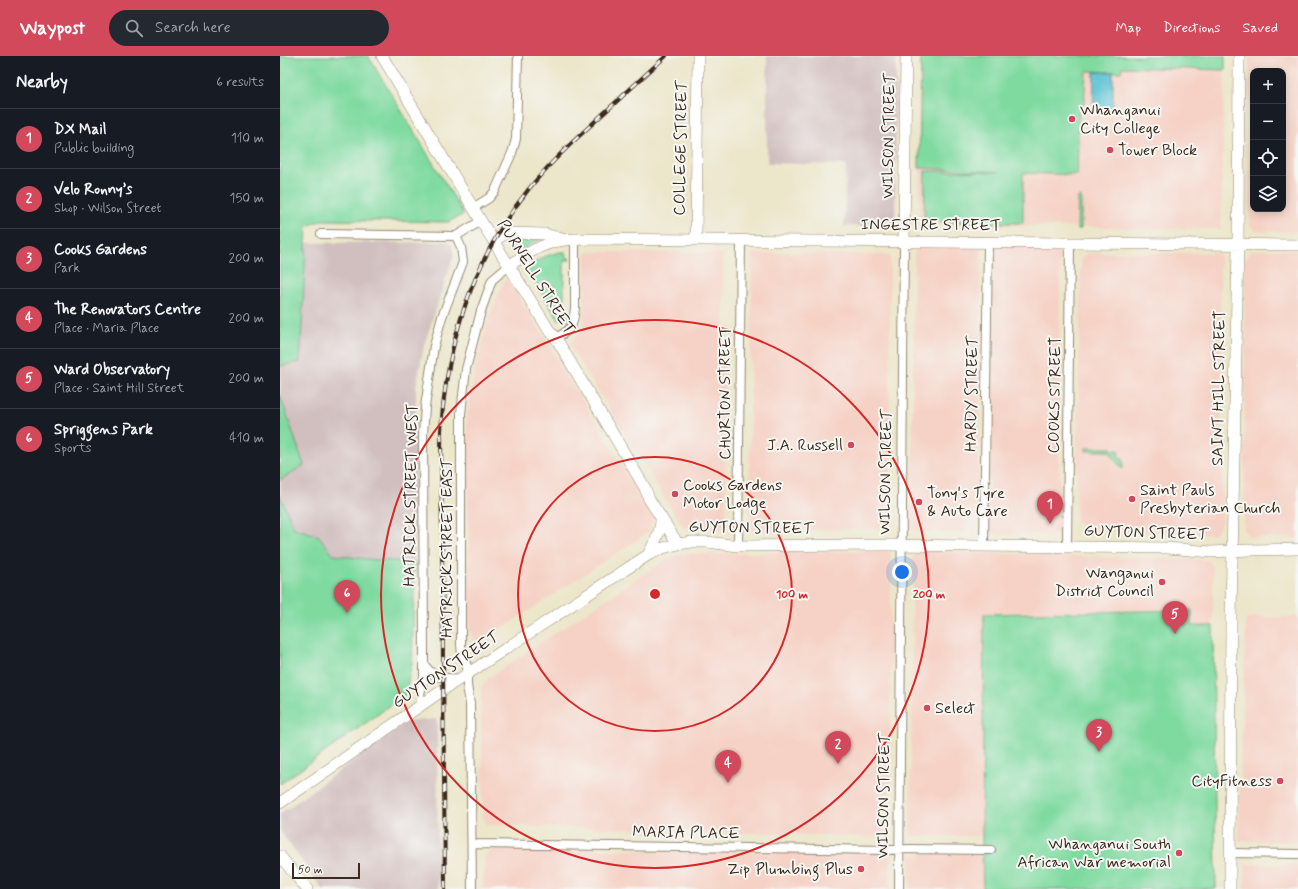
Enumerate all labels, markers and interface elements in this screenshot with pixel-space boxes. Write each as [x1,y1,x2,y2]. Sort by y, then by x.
search box [109,10,389,46]
text: Waypost [20,16,85,41]
icon: search [123,17,145,39]
text: Search here [155,18,231,38]
text: Map [1115,19,1141,37]
text: Directions [1163,19,1221,37]
text: Saved [1243,19,1278,37]
map controls [1250,68,1286,212]
button: + [1250,68,1286,104]
text: Nearby [16,71,68,93]
street label: WILSON STREET [877,72,901,199]
text: 6 results [216,74,264,91]
street label: COLLEGE STREET [669,79,693,216]
place label: Whanganui City College [1080,100,1161,139]
button: − [1250,104,1286,140]
marker: Whanganui City College [1067,114,1077,124]
text: DX Mail [54,120,106,140]
text: 1 [26,130,32,147]
text: 110 m [231,130,264,147]
text: Public building [54,140,134,157]
place label: Tower Block [1118,140,1197,161]
button: locate [1250,140,1286,176]
marker: Tower Block [1105,145,1115,155]
button: layers [1250,176,1286,212]
text: Velo Ronny’s [54,180,132,200]
text: 2 [26,190,32,207]
text: 150 m [230,190,264,207]
text: Shop · Wilson Street [54,200,161,217]
street label: INGESTRE STREET [861,215,1001,236]
street label: PURNELL STREET [492,216,580,338]
text: Cooks Gardens [54,240,147,260]
text: 3 [26,250,32,267]
text: 200 m [229,250,264,267]
text: Park [54,260,80,277]
text: The Renovators Centre [54,300,201,320]
text: 4 [25,310,33,327]
text: 200 m [229,310,264,327]
street label: SAINT HILL STREET [1207,310,1231,466]
text: Place · Maria Place [54,320,159,337]
street label: CHURTON STREET [715,326,736,460]
street label: HARDY STREET [960,335,984,452]
street label: COOKS STREET [1043,336,1067,454]
text: Ward Observatory [54,360,170,380]
text: 5 [25,370,33,387]
text: 200 m [229,370,264,387]
text: Place · Saint Hill Street [54,380,184,397]
street label: HATRICK STREET WEST [399,403,423,587]
street label: WILSON STREET [874,408,898,535]
text: Spriggens Park [54,420,153,440]
text: 6 [26,430,32,447]
text: 410 m [229,430,264,447]
place label: J.A. Russell [767,435,843,456]
text: Sports [54,440,92,457]
marker: J.A. Russell [846,440,856,450]
street label: HATRICK STREET EAST [437,457,458,638]
place label: Cooks Gardens Motor Lodge [683,475,782,515]
place label: Saint Pauls Presbyterian Church [1140,480,1281,519]
place label: Tony's Tyre & Auto Care [927,483,1008,522]
marker: Cooks Gardens Motor Lodge [670,489,680,499]
pin: 1 [1037,491,1063,524]
marker: Saint Pauls Presbyterian Church [1127,494,1137,504]
marker: Tony's Tyre & Auto Care [914,497,924,507]
street label: GUYTON STREET [688,516,815,540]
street label: GUYTON STREET [1083,520,1210,546]
your location [892,562,912,582]
place label: Wanganui District Council [1055,563,1154,602]
marker: Wanganui District Council [1157,577,1167,587]
pin: 6 [334,580,360,613]
centre of rings [648,587,662,601]
text: 100 m [776,587,809,603]
text: 200 m [913,587,946,603]
pin: 5 [1162,601,1188,634]
street label: GUYTON STREET [388,626,504,714]
place label: Select [935,698,975,719]
marker: Select [922,703,932,713]
pin: 3 [1086,719,1112,752]
pin: 2 [825,731,851,764]
street label: WILSON STREET [872,732,896,859]
pin: 4 [715,750,741,783]
place label: CityFitness [1191,771,1272,792]
marker: CityFitness [1275,776,1285,786]
street label: MARIA PLACE [632,822,740,844]
place label: Whanganui South African War memorial [1017,834,1171,873]
marker: Whanganui South African War memorial [1174,848,1184,858]
place label: Zip Plumbing Plus [727,859,853,881]
scale bar [292,861,360,880]
text: 50 m [298,863,323,877]
marker: Zip Plumbing Plus [856,864,866,874]

